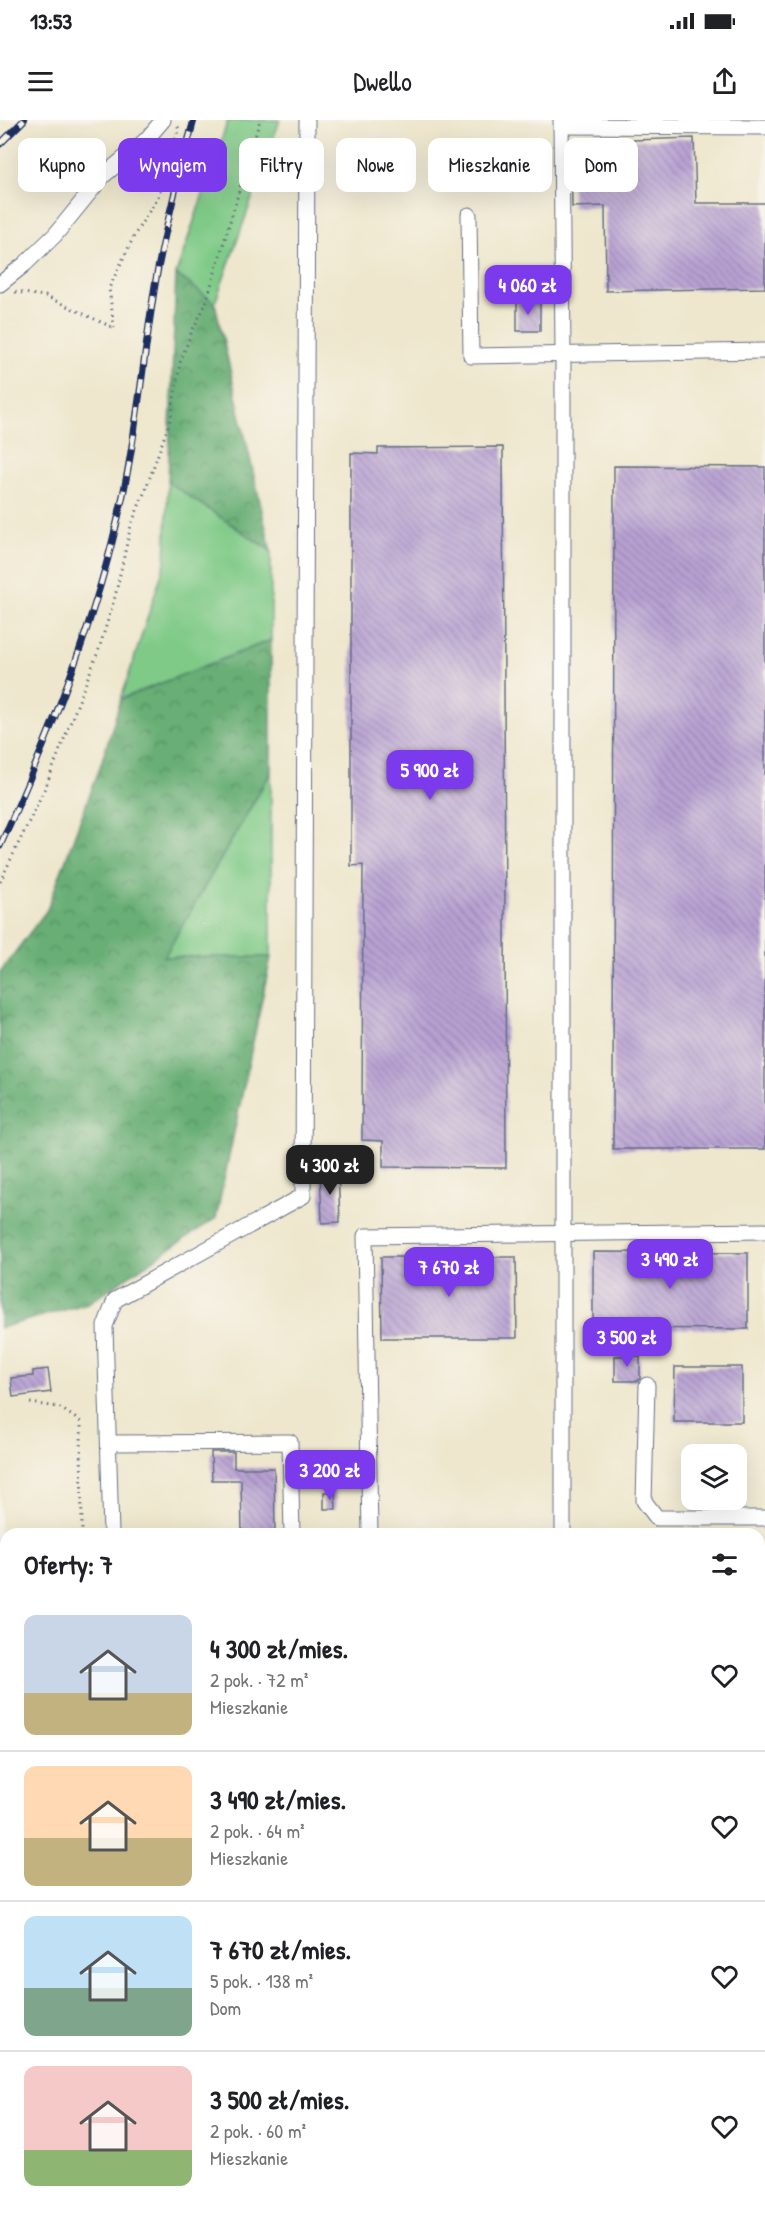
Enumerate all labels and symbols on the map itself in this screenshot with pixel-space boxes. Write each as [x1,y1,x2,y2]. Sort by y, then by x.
pin: 4 060 zł [466,265,590,316]
pin: 5 900 zł [368,750,492,801]
pin: 4 300 zł [268,1145,392,1196]
pin: 3 490 zł [608,1239,732,1290]
pin: 7 670 zł [387,1247,511,1298]
pin: 3 500 zł [565,1317,689,1368]
pin: 3 200 zł [268,1450,392,1501]

